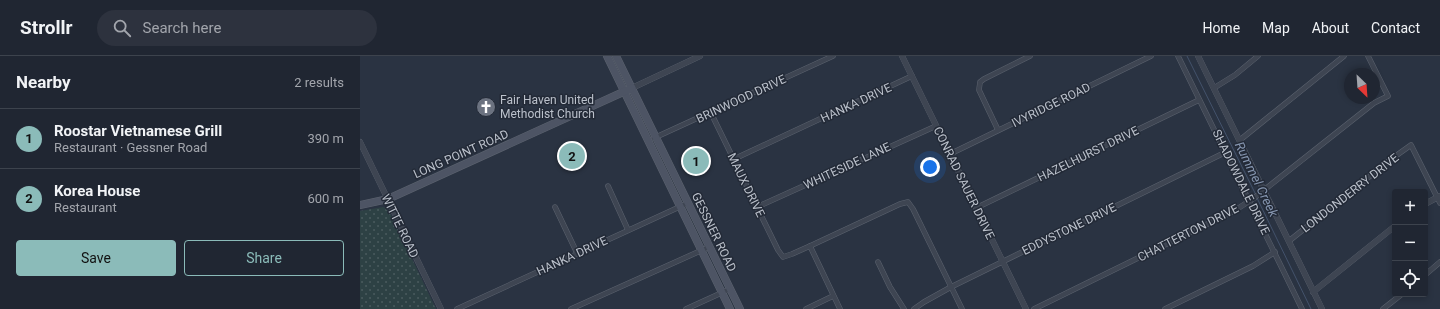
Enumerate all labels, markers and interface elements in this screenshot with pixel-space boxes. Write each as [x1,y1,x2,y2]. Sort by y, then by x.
search box [97,10,377,46]
text: Strollr [20,16,73,39]
icon: search [111,17,133,39]
text: Search here [143,19,221,37]
text: Home [1202,20,1240,36]
text: Map [1262,20,1290,36]
text: About [1312,20,1349,36]
text: Contact [1371,20,1420,36]
north arrow [1344,68,1380,104]
text: Nearby [16,72,71,92]
street label: BRINWOOD DRIVE [694,72,788,126]
text: 2 results [294,75,344,90]
street label: HANKA DRIVE [818,80,894,125]
street label: IVYRIDGE ROAD [1009,80,1093,130]
place label: Fair Haven United Methodist Church [500,93,595,121]
church icon: Fair Haven United Methodist Church [475,96,497,118]
text: Roostar Vietnamese Grill [54,122,222,140]
street label: HAZELHURST DRIVE [1035,123,1141,185]
street label: CONRAD SAUER DRIVE [931,124,997,242]
street label: LONG POINT ROAD [411,127,511,181]
street label: SHADOWDALE DRIVE [1209,127,1273,237]
text: 1 [25,131,33,146]
text: 390 m [307,131,344,146]
water label: Rummel Creek [1232,139,1282,220]
text: Restaurant · Gessner Road [54,140,207,155]
street label: WHITESIDE LANE [801,140,893,192]
pin: 2 [559,141,585,171]
pin: 1 [683,146,709,176]
street label: LONDONDERRY DRIVE [1298,150,1402,235]
street label: MAUX DRIVE [724,151,768,219]
your location [920,157,940,177]
text: Korea House [54,182,140,200]
map controls [1392,189,1428,297]
button: + [1392,189,1428,225]
street label: GESSNER ROAD [689,190,739,274]
text: 2 [25,191,33,206]
text: 600 m [307,191,344,206]
street label: WITTE ROAD [379,192,422,260]
text: Restaurant [54,200,117,215]
street label: EDDYSTONE DRIVE [1020,200,1119,258]
street label: CHATTERTON DRIVE [1135,201,1241,265]
button: − [1392,225,1428,261]
street label: HANKA DRIVE [534,233,610,278]
button: Save [16,240,176,276]
button: Share [184,240,344,276]
button: locate [1392,261,1428,297]

